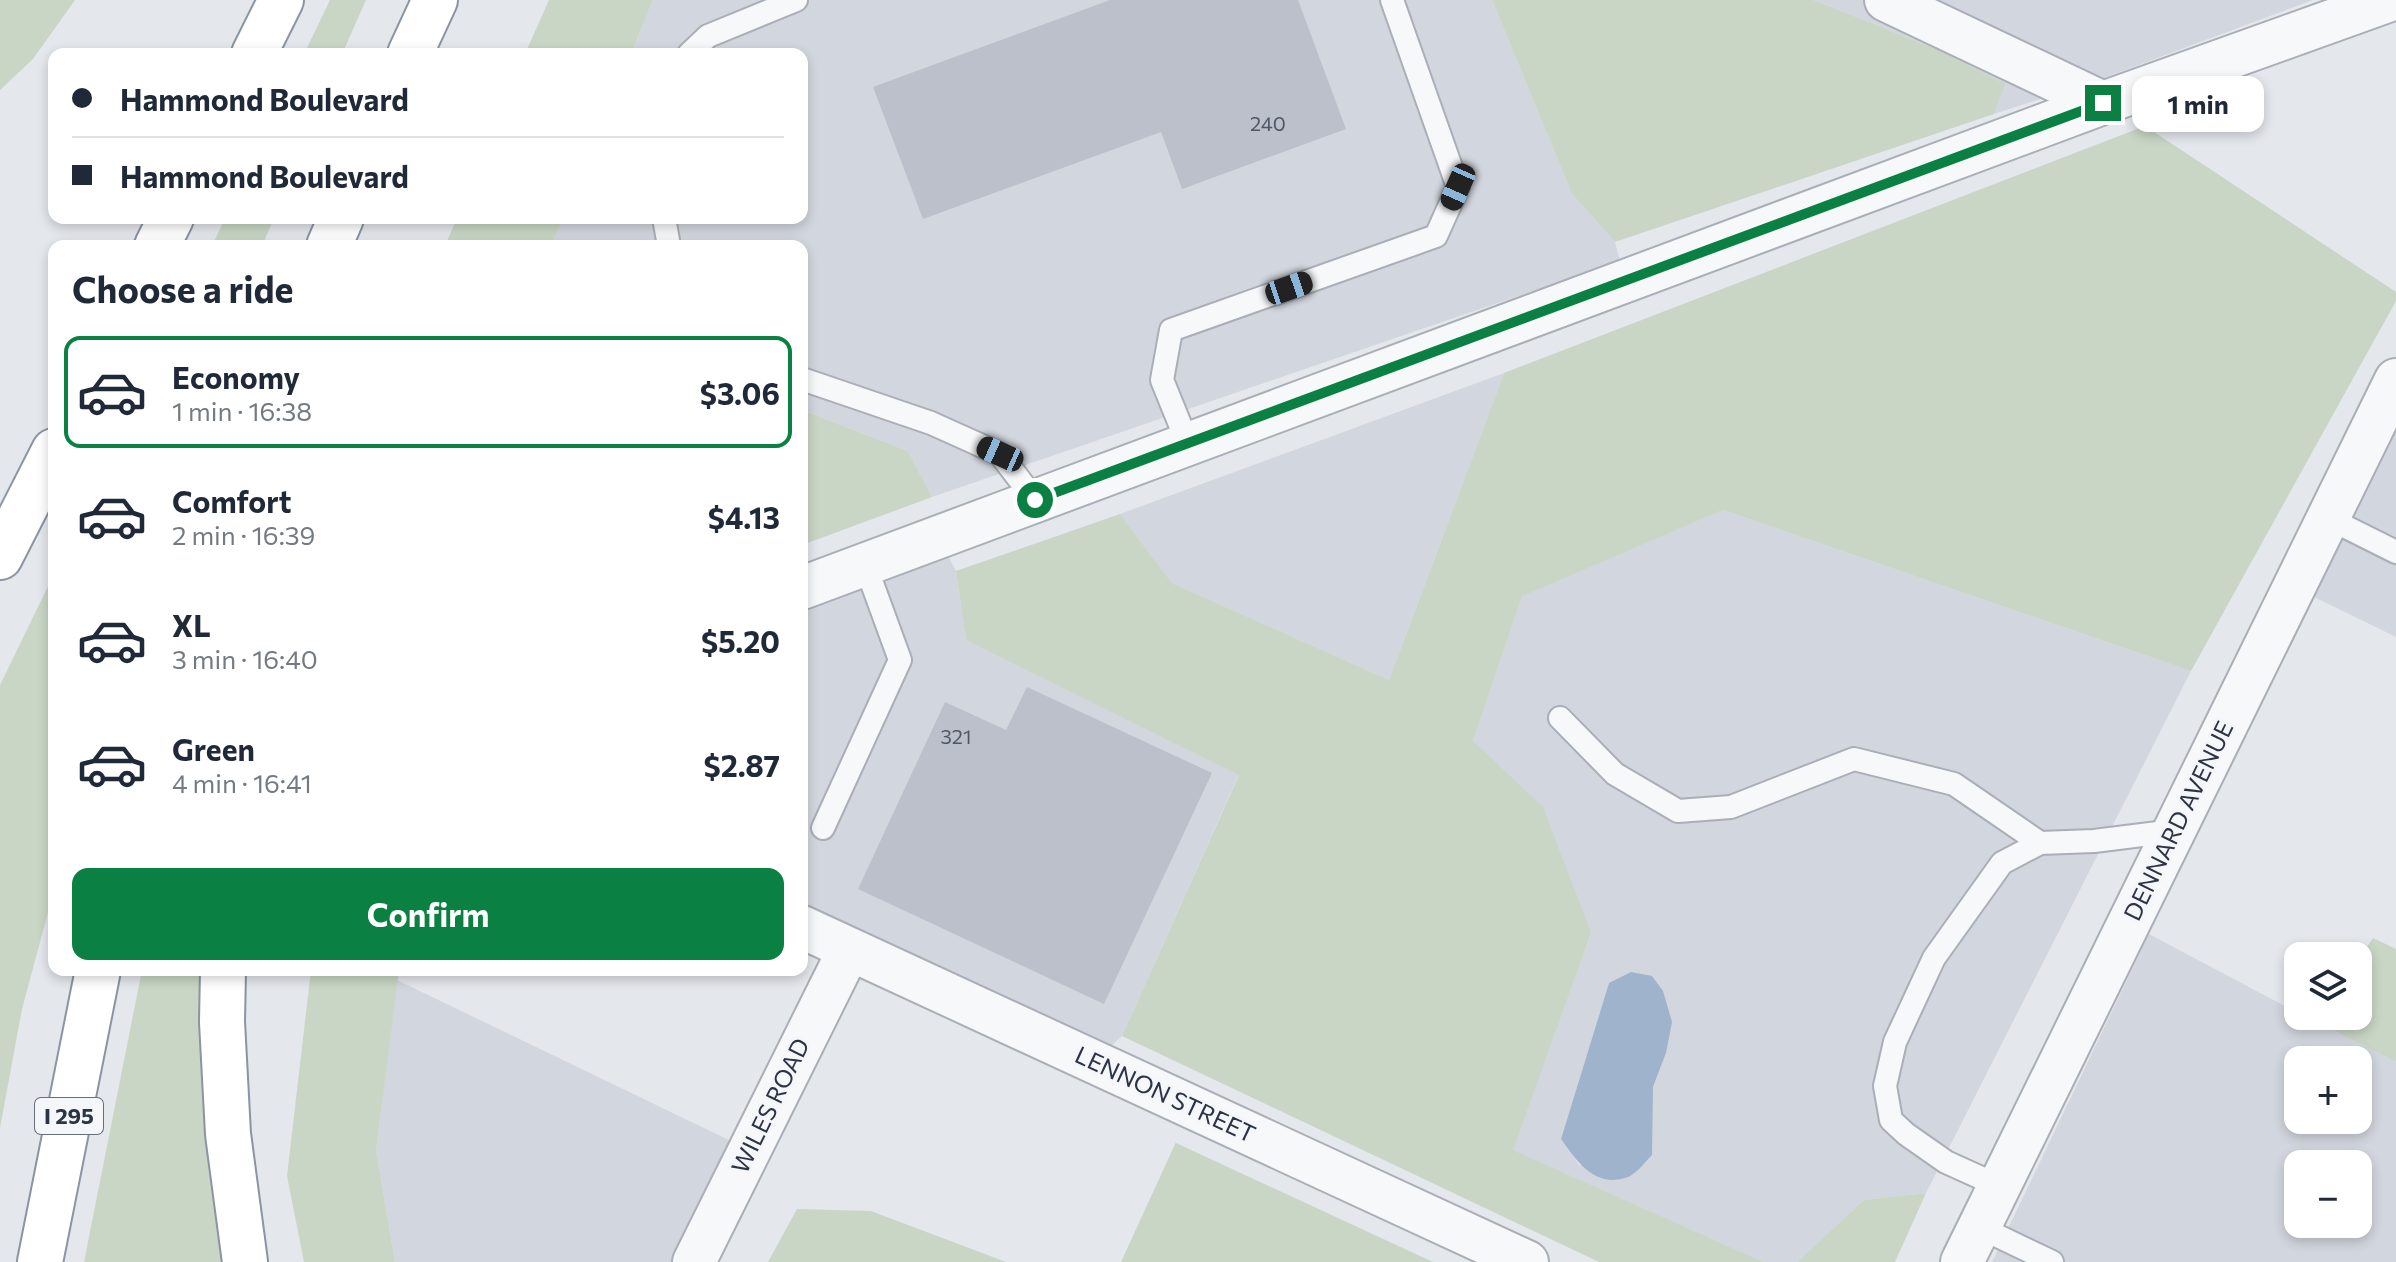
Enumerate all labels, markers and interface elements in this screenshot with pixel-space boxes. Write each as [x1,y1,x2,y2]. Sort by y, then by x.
callout: 1 min [2131,75,2263,131]
text: Hammond Boulevard [120,80,409,117]
route end [2085,85,2121,121]
text: 1 min [2167,88,2229,119]
house number: 240 [1250,111,1286,135]
text: Hammond Boulevard [120,157,409,194]
car [1437,160,1479,214]
text: Choose a ride [72,266,293,310]
car [1262,269,1316,307]
icon: car [76,356,148,428]
text: Economy [172,358,300,395]
text: $3.06 [700,374,780,411]
text: 1 min · 16:38 [172,395,312,426]
car [973,433,1027,475]
icon: car [76,480,148,552]
text: Comfort [172,482,291,519]
route start [1017,482,1053,518]
text: $4.13 [708,498,780,535]
text: 2 min · 16:39 [172,519,315,550]
icon: car [76,604,148,676]
text: XL [172,606,211,643]
text: $5.20 [701,622,780,659]
text: 3 min · 16:40 [172,643,318,674]
street label: DENNARD AVENUE [2117,716,2239,925]
house number: 321 [941,724,972,748]
icon: car [76,728,148,800]
text: Green [172,730,255,767]
text: $2.87 [703,746,780,783]
text: 4 min · 16:41 [172,767,312,798]
button: Confirm [72,868,784,960]
map controls [2284,942,2372,1238]
button: layers [2284,942,2372,1030]
street label: WILES ROAD [724,1033,815,1178]
street label: LENNON STREET [1071,1039,1260,1148]
button: + [2284,1046,2372,1134]
road number: I 295 [35,1098,103,1134]
button: − [2284,1150,2372,1238]

